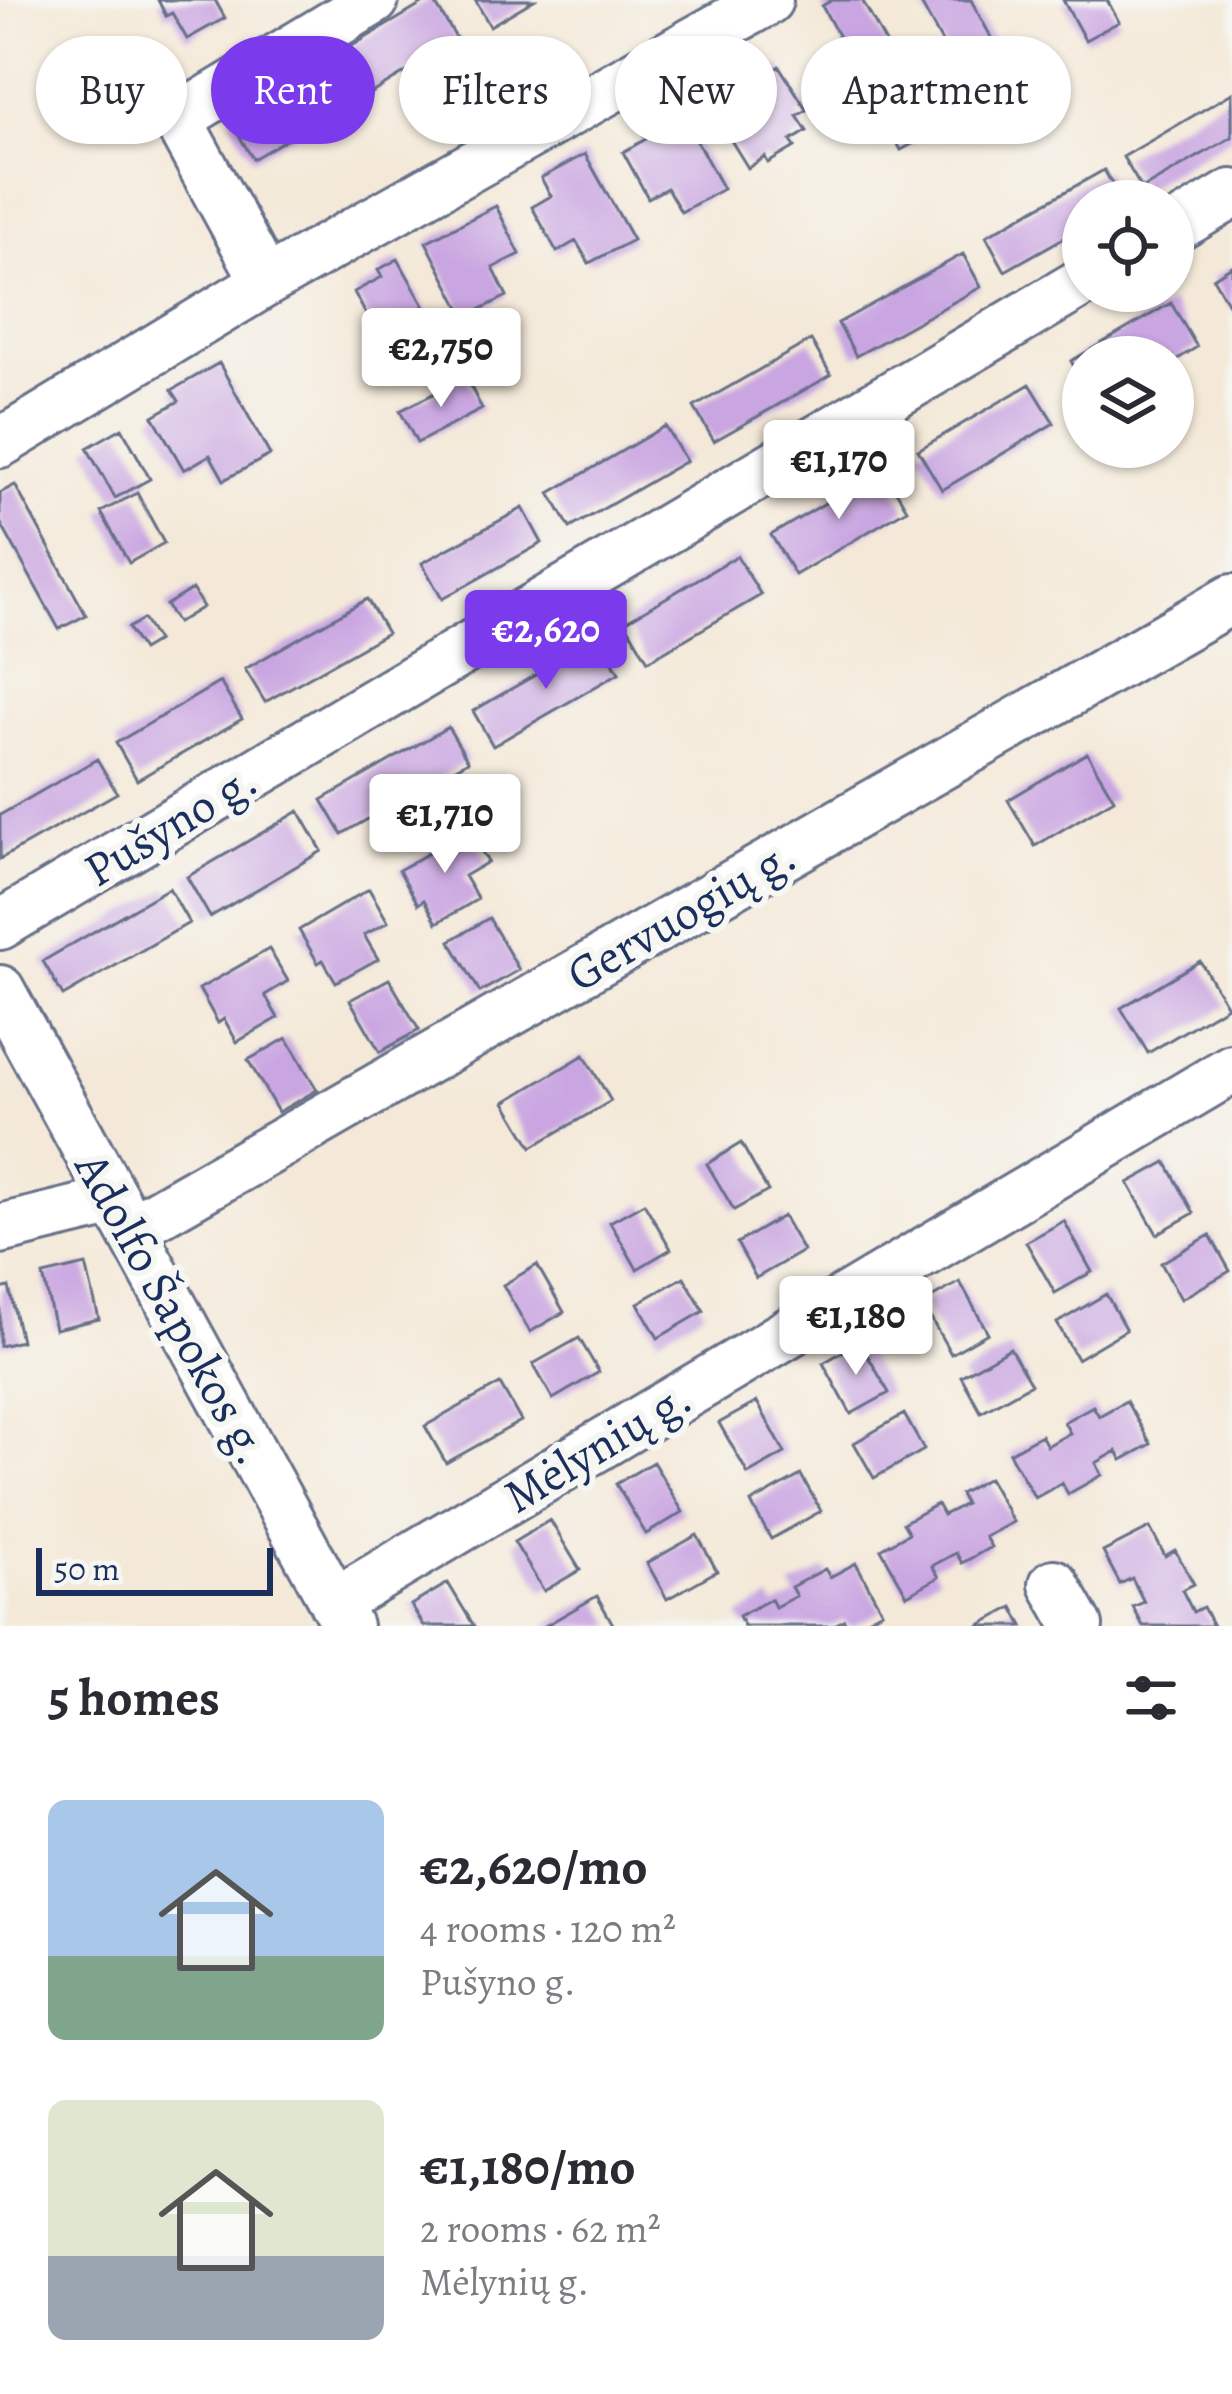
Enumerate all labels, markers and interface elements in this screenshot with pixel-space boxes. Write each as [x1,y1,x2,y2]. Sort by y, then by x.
chip: Buy [36,36,187,144]
chip: Rent [211,36,375,144]
chip: Filters [399,36,591,144]
chip: New [615,36,777,144]
chip: Apartment [801,36,1071,144]
map controls [1062,180,1194,468]
button: locate [1062,180,1194,312]
pin: €2,750 [343,308,539,410]
text: €2,750 [389,320,493,373]
button: layers [1062,336,1194,468]
pin: €1,170 [741,420,937,522]
text: €1,170 [790,432,888,485]
pin: €2,620 [448,590,644,692]
text: €2,620 [492,602,600,655]
street label: Pušyno g. [71,747,270,902]
pin: €1,710 [347,774,543,876]
text: €1,710 [396,786,494,839]
street label: Gervuogių g. [555,823,808,1007]
street label: Adolfo Šapokos g. [59,1140,285,1476]
pin: €1,180 [758,1276,954,1378]
text: €1,180 [806,1288,906,1341]
street label: Mėlynių g. [491,1365,704,1529]
scale bar [36,1542,273,1595]
text: 50 m [54,1546,120,1591]
text: 5 homes [48,1663,220,1733]
icon: filters [1118,1665,1184,1731]
text: €2,620/mo [420,1832,648,1902]
icon: home [144,1848,288,1992]
text: 4 rooms · 120 m² [420,1902,676,1955]
text: Pušyno g. [420,1955,576,2008]
text: €1,180/mo [420,2132,635,2202]
icon: home [144,2148,288,2292]
text: 2 rooms · 62 m² [420,2202,660,2255]
text: Mėlynių g. [420,2255,589,2308]

